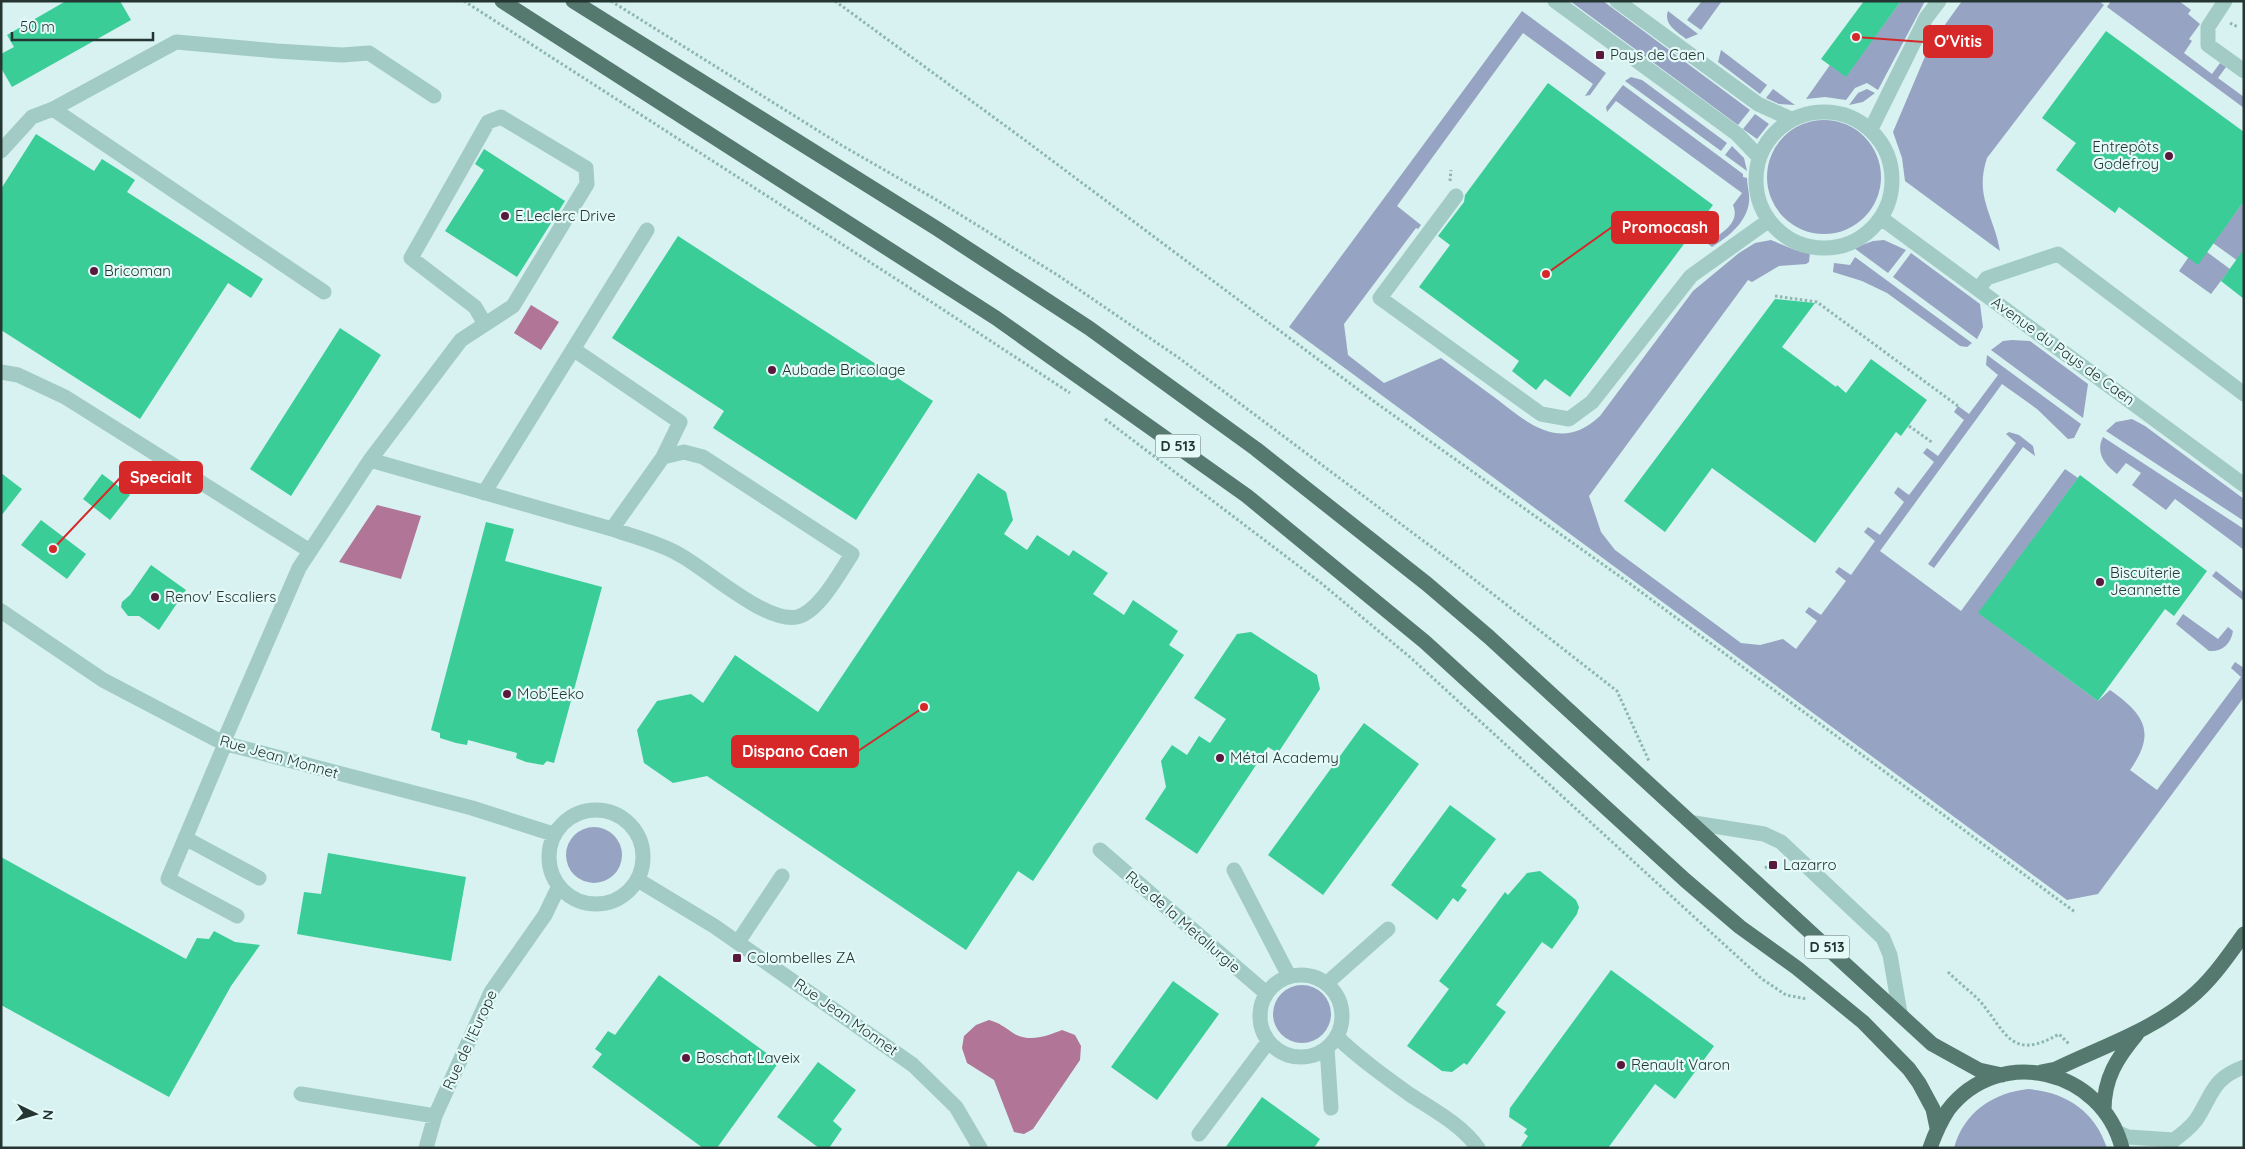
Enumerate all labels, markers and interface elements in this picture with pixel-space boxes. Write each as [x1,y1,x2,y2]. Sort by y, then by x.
scale bar [12,10,154,42]
text: 50 m [20,17,55,36]
callout: O'Vitis [1924,26,1992,57]
text: O'Vitis [1934,31,1982,51]
place label: Pays de Caen [1610,45,1705,64]
marker: Pays de Caen [1594,49,1606,61]
place label: Entrepôts Godefroy [2092,137,2159,173]
marker: Entrepôts Godefroy [2163,150,2175,162]
place label: E.Leclerc Drive [515,206,616,225]
marker: E.Leclerc Drive [499,210,511,222]
callout: Promocash [1612,212,1718,243]
text: Promocash [1622,217,1708,237]
place label: Bricoman [104,261,171,280]
marker: Bricoman [88,265,100,277]
street label: Avenue du Pays de Caen [1988,292,2139,409]
place label: Aubade Bricolage [782,360,906,379]
marker: Aubade Bricolage [766,364,778,376]
road number: D 513 [1156,434,1200,458]
callout: Specialt [120,462,202,493]
text: Specialt [130,467,192,487]
place label: Biscuiterie Jeannette [2110,563,2181,599]
marker: Biscuiterie Jeannette [2094,576,2106,588]
place label: Renov' Escaliers [165,587,276,606]
marker: Renov' Escaliers [149,591,161,603]
place label: Mob’Eeko [517,684,584,703]
marker: Mob’Eeko [501,688,513,700]
street label: Rue Jean Monnet [218,731,341,783]
callout: Dispano Caen [732,736,858,767]
text: Dispano Caen [742,741,848,761]
place label: Métal Academy [1230,748,1339,767]
marker: Métal Academy [1214,752,1226,764]
place label: Lazarro [1783,855,1837,874]
marker: Lazarro [1767,859,1779,871]
street label: Rue de la Metallurgie [1122,866,1245,977]
road number: D 513 [1804,936,1850,959]
place label: Colombelles ZA [747,948,855,967]
marker: Colombelles ZA [731,952,743,964]
street label: Rue Jean Monnet [791,974,902,1059]
street label: Rue de l'Europe [438,987,501,1093]
place label: Boschat Laveix [696,1048,800,1067]
marker: Boschat Laveix [680,1052,692,1064]
place label: Renault Varon [1631,1055,1730,1074]
marker: Renault Varon [1615,1059,1627,1071]
north arrow [10,1089,60,1139]
text: N [39,1109,57,1121]

